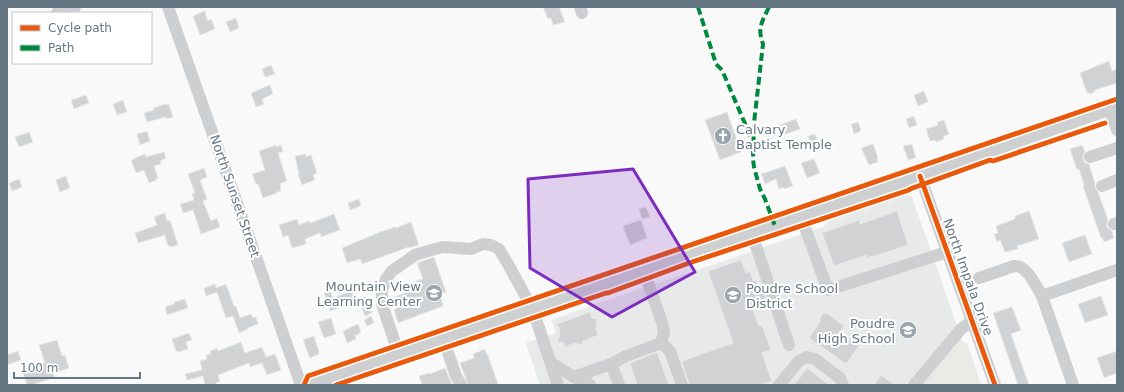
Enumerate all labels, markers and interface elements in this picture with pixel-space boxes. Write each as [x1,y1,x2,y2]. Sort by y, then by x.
legend [12,12,152,64]
text: Cycle path [48,21,112,35]
text: Path [48,41,74,55]
place label: Calvary Baptist Temple [736,122,832,152]
church icon: Calvary Baptist Temple [713,126,733,146]
street label: North Sunset Street [207,133,263,259]
street label: North Impala Drive [940,216,996,338]
place label: Mountain View Learning Center [317,279,422,309]
place label: Poudre School District [746,281,838,311]
school or university icon: Mountain View Learning Center [424,283,444,303]
school or university icon: Poudre School District [723,285,743,305]
place label: Poudre High School [818,316,895,346]
school or university icon: Poudre High School [898,320,918,340]
scale bar [14,354,140,380]
text: 100 m [20,361,58,375]

